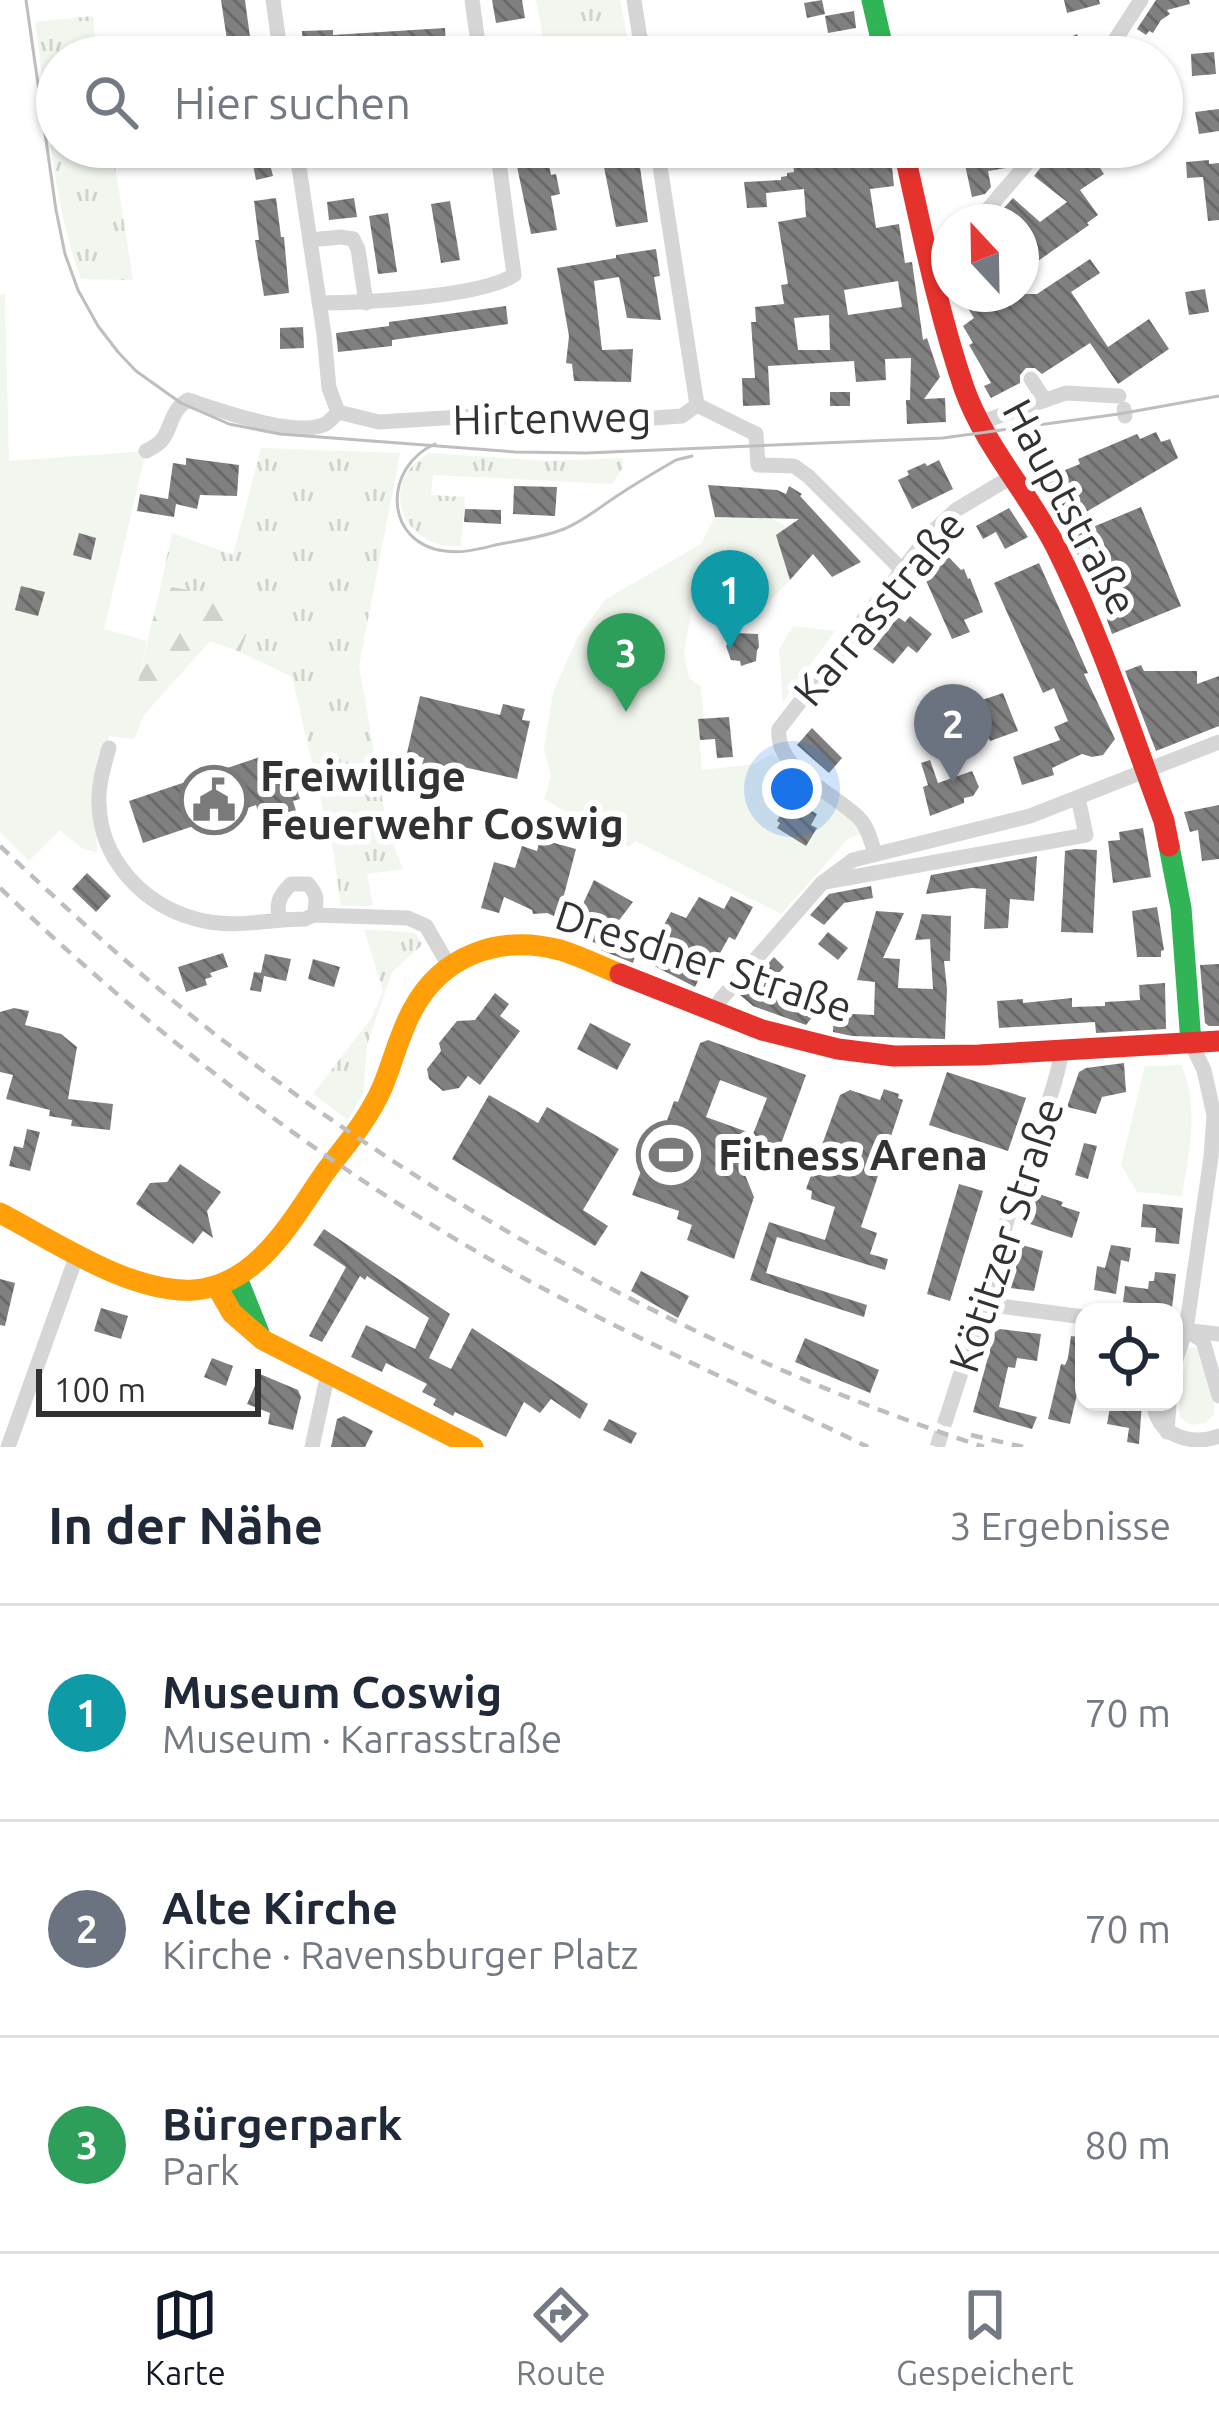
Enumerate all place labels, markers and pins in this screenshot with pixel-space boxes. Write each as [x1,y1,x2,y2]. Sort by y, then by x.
pin: 1 [691,550,769,649]
pin: 3 [587,613,665,712]
pin: 2 [914,684,992,783]
place label: Freiwillige Feuerwehr Coswig [260,752,624,847]
public building icon: Freiwillige Feuerwehr Coswig [179,765,249,835]
sports icon: Fitness Arena [636,1120,706,1190]
place label: Fitness Arena [718,1131,988,1178]

